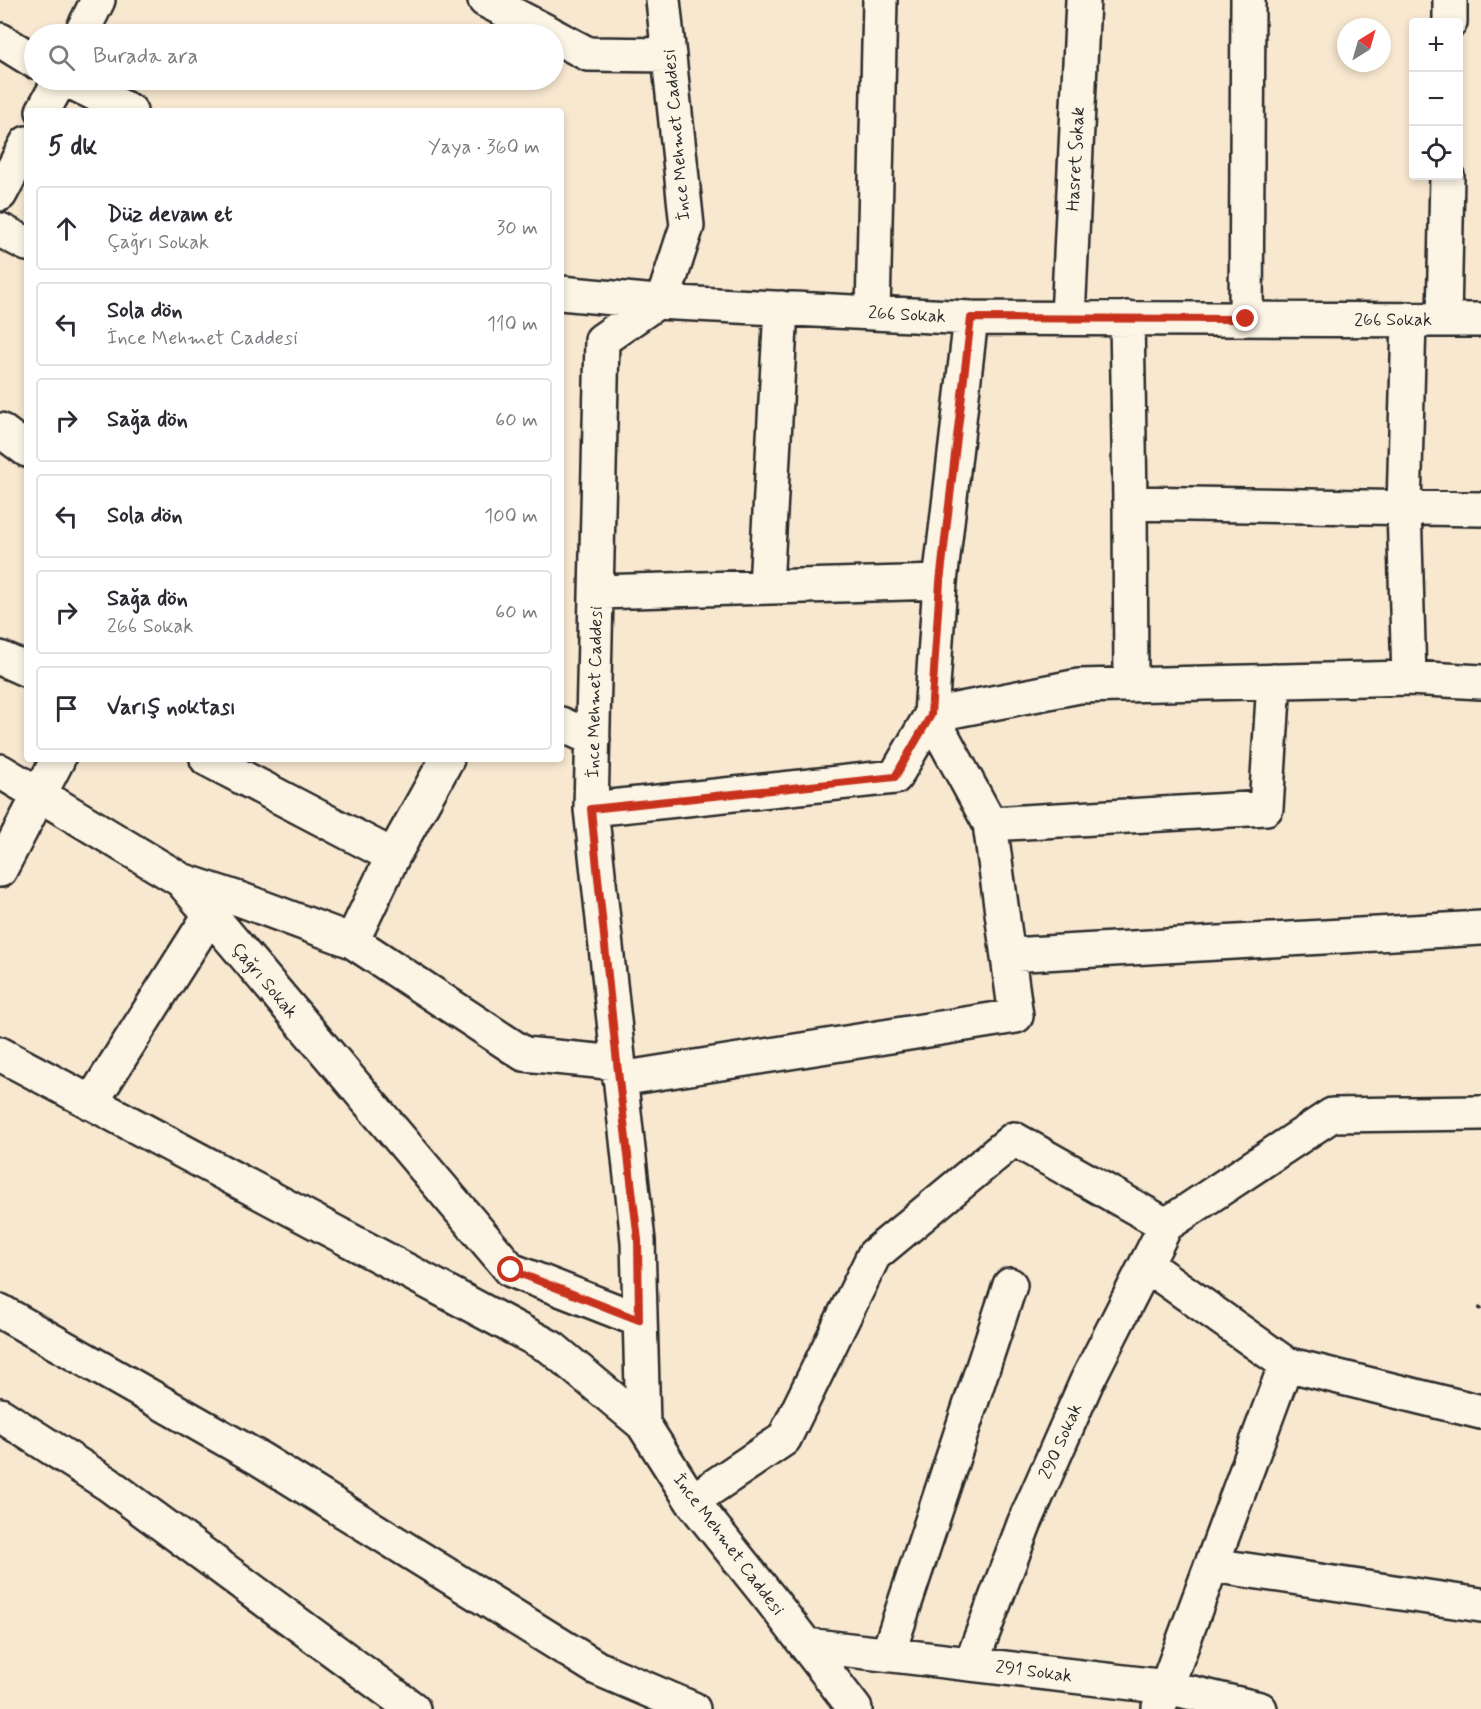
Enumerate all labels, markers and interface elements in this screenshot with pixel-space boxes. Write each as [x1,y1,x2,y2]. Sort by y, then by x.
north arrow [1337,18,1391,72]
map controls [1409,18,1463,180]
button: + [1409,18,1463,72]
search box [24,24,564,90]
icon: search [45,41,78,74]
text: Burada ara [93,43,198,71]
street label: İnce Mehmet Caddesi [658,48,696,222]
button: − [1409,72,1463,126]
street label: Hasret Sokak [1061,106,1091,212]
button: locate [1409,126,1463,180]
text: 5 dk [48,130,97,164]
text: Yaya · 360 m [428,134,540,161]
text: Düz devam et [107,201,232,229]
icon: ahead [50,212,83,245]
text: 30 m [496,215,538,242]
text: Çağrı Sokak [107,229,209,256]
text: Sola dön [107,297,183,325]
street label: 266 Sokak [868,301,946,329]
route end [1232,305,1258,331]
icon: left [50,308,83,341]
street label: 266 Sokak [1354,308,1432,332]
text: 110 m [487,311,538,338]
text: İnce Mehmet Caddesi [107,325,298,352]
icon: right [50,404,83,437]
text: Sağa dön [107,406,188,434]
text: 60 m [495,407,538,434]
icon: left [50,500,83,533]
text: Sola dön [107,502,183,530]
text: 100 m [484,503,538,530]
text: Sağa dön [107,585,188,613]
icon: right [50,596,83,629]
text: 60 m [495,599,538,626]
street label: İnce Mehmet Caddesi [582,606,608,778]
text: 266 Sokak [107,613,193,640]
icon: arrive [50,692,83,725]
text: Varış noktası [107,694,236,722]
street label: Çağrı Sokak [226,938,303,1024]
route start [497,1256,523,1282]
street label: 290 Sokak [1034,1400,1088,1483]
street label: İnce Mehmet Caddesi [667,1469,789,1620]
street label: 291 Sokak [994,1655,1074,1689]

